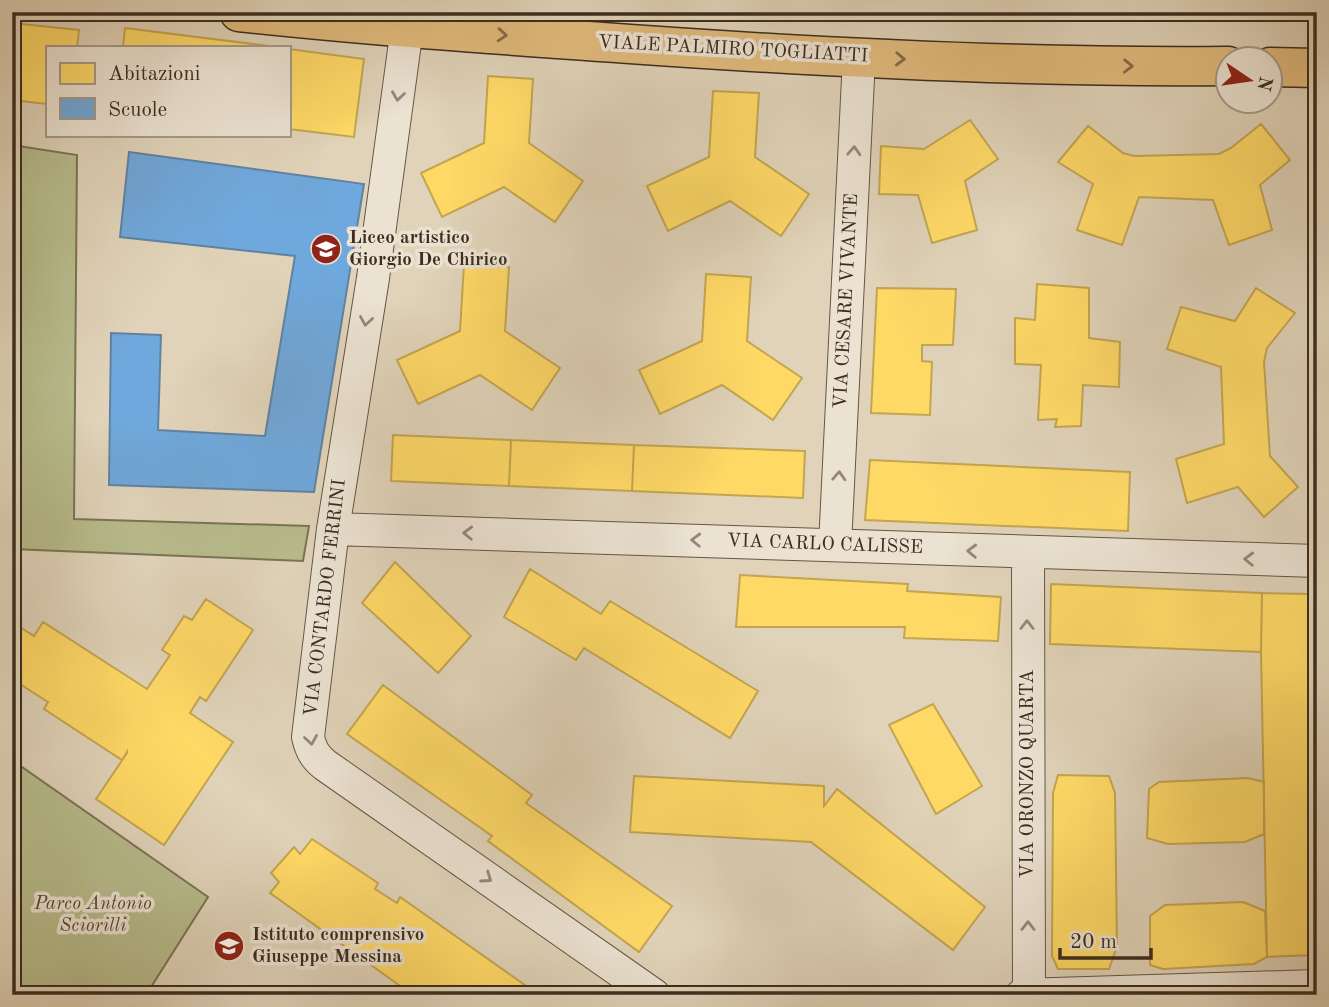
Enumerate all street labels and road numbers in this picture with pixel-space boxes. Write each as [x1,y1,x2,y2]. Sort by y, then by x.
street label: VIALE PALMIRO TOGLIATTI [597,33,869,67]
street label: VIA CESARE VIVANTE [832,193,862,409]
street label: VIA CONTARDO FERRINI [302,478,350,718]
street label: VIA CARLO CALISSE [727,532,923,558]
street label: VIA ORONZO QUARTA [1019,669,1038,878]

